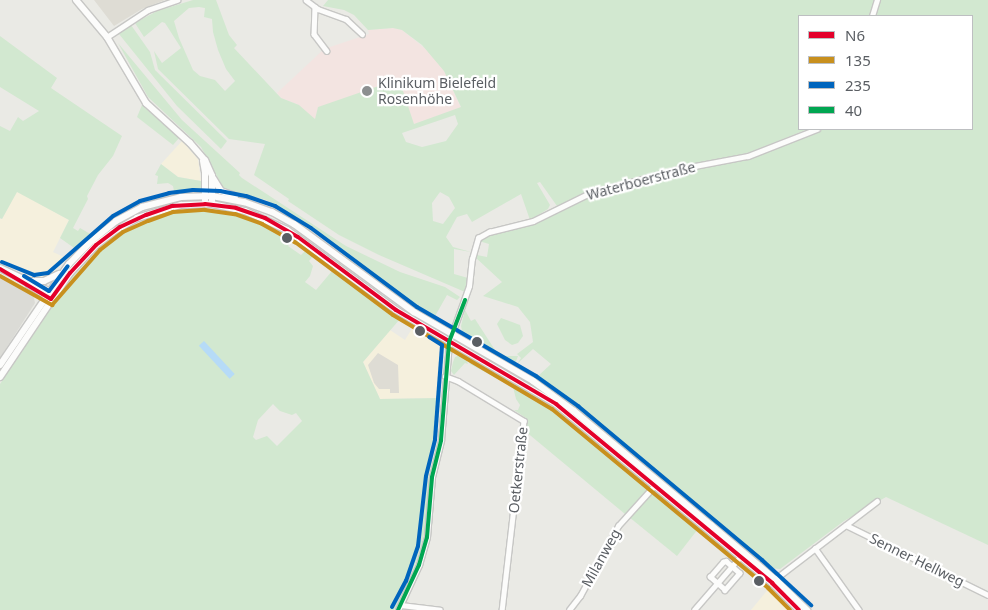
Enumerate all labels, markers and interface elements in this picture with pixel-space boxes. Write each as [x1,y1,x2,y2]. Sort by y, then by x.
legend [798,15,973,130]
text: N6 [845,25,865,45]
text: 135 [845,50,871,70]
place label: Klinikum Bielefeld Rosenhöhe [378,75,496,108]
text: 235 [845,75,871,95]
marker: Klinikum Bielefeld Rosenhöhe [360,84,374,98]
text: 40 [845,100,862,120]
street label: Waterboerstraße [585,158,697,204]
unlabelled marker [282,233,292,243]
unlabelled marker [415,326,425,336]
unlabelled marker [472,337,482,347]
street label: Oetkerstraße [505,426,531,514]
street label: Milanweg [578,526,624,590]
street label: Senner Hellweg [867,530,967,590]
unlabelled marker [754,576,764,586]

